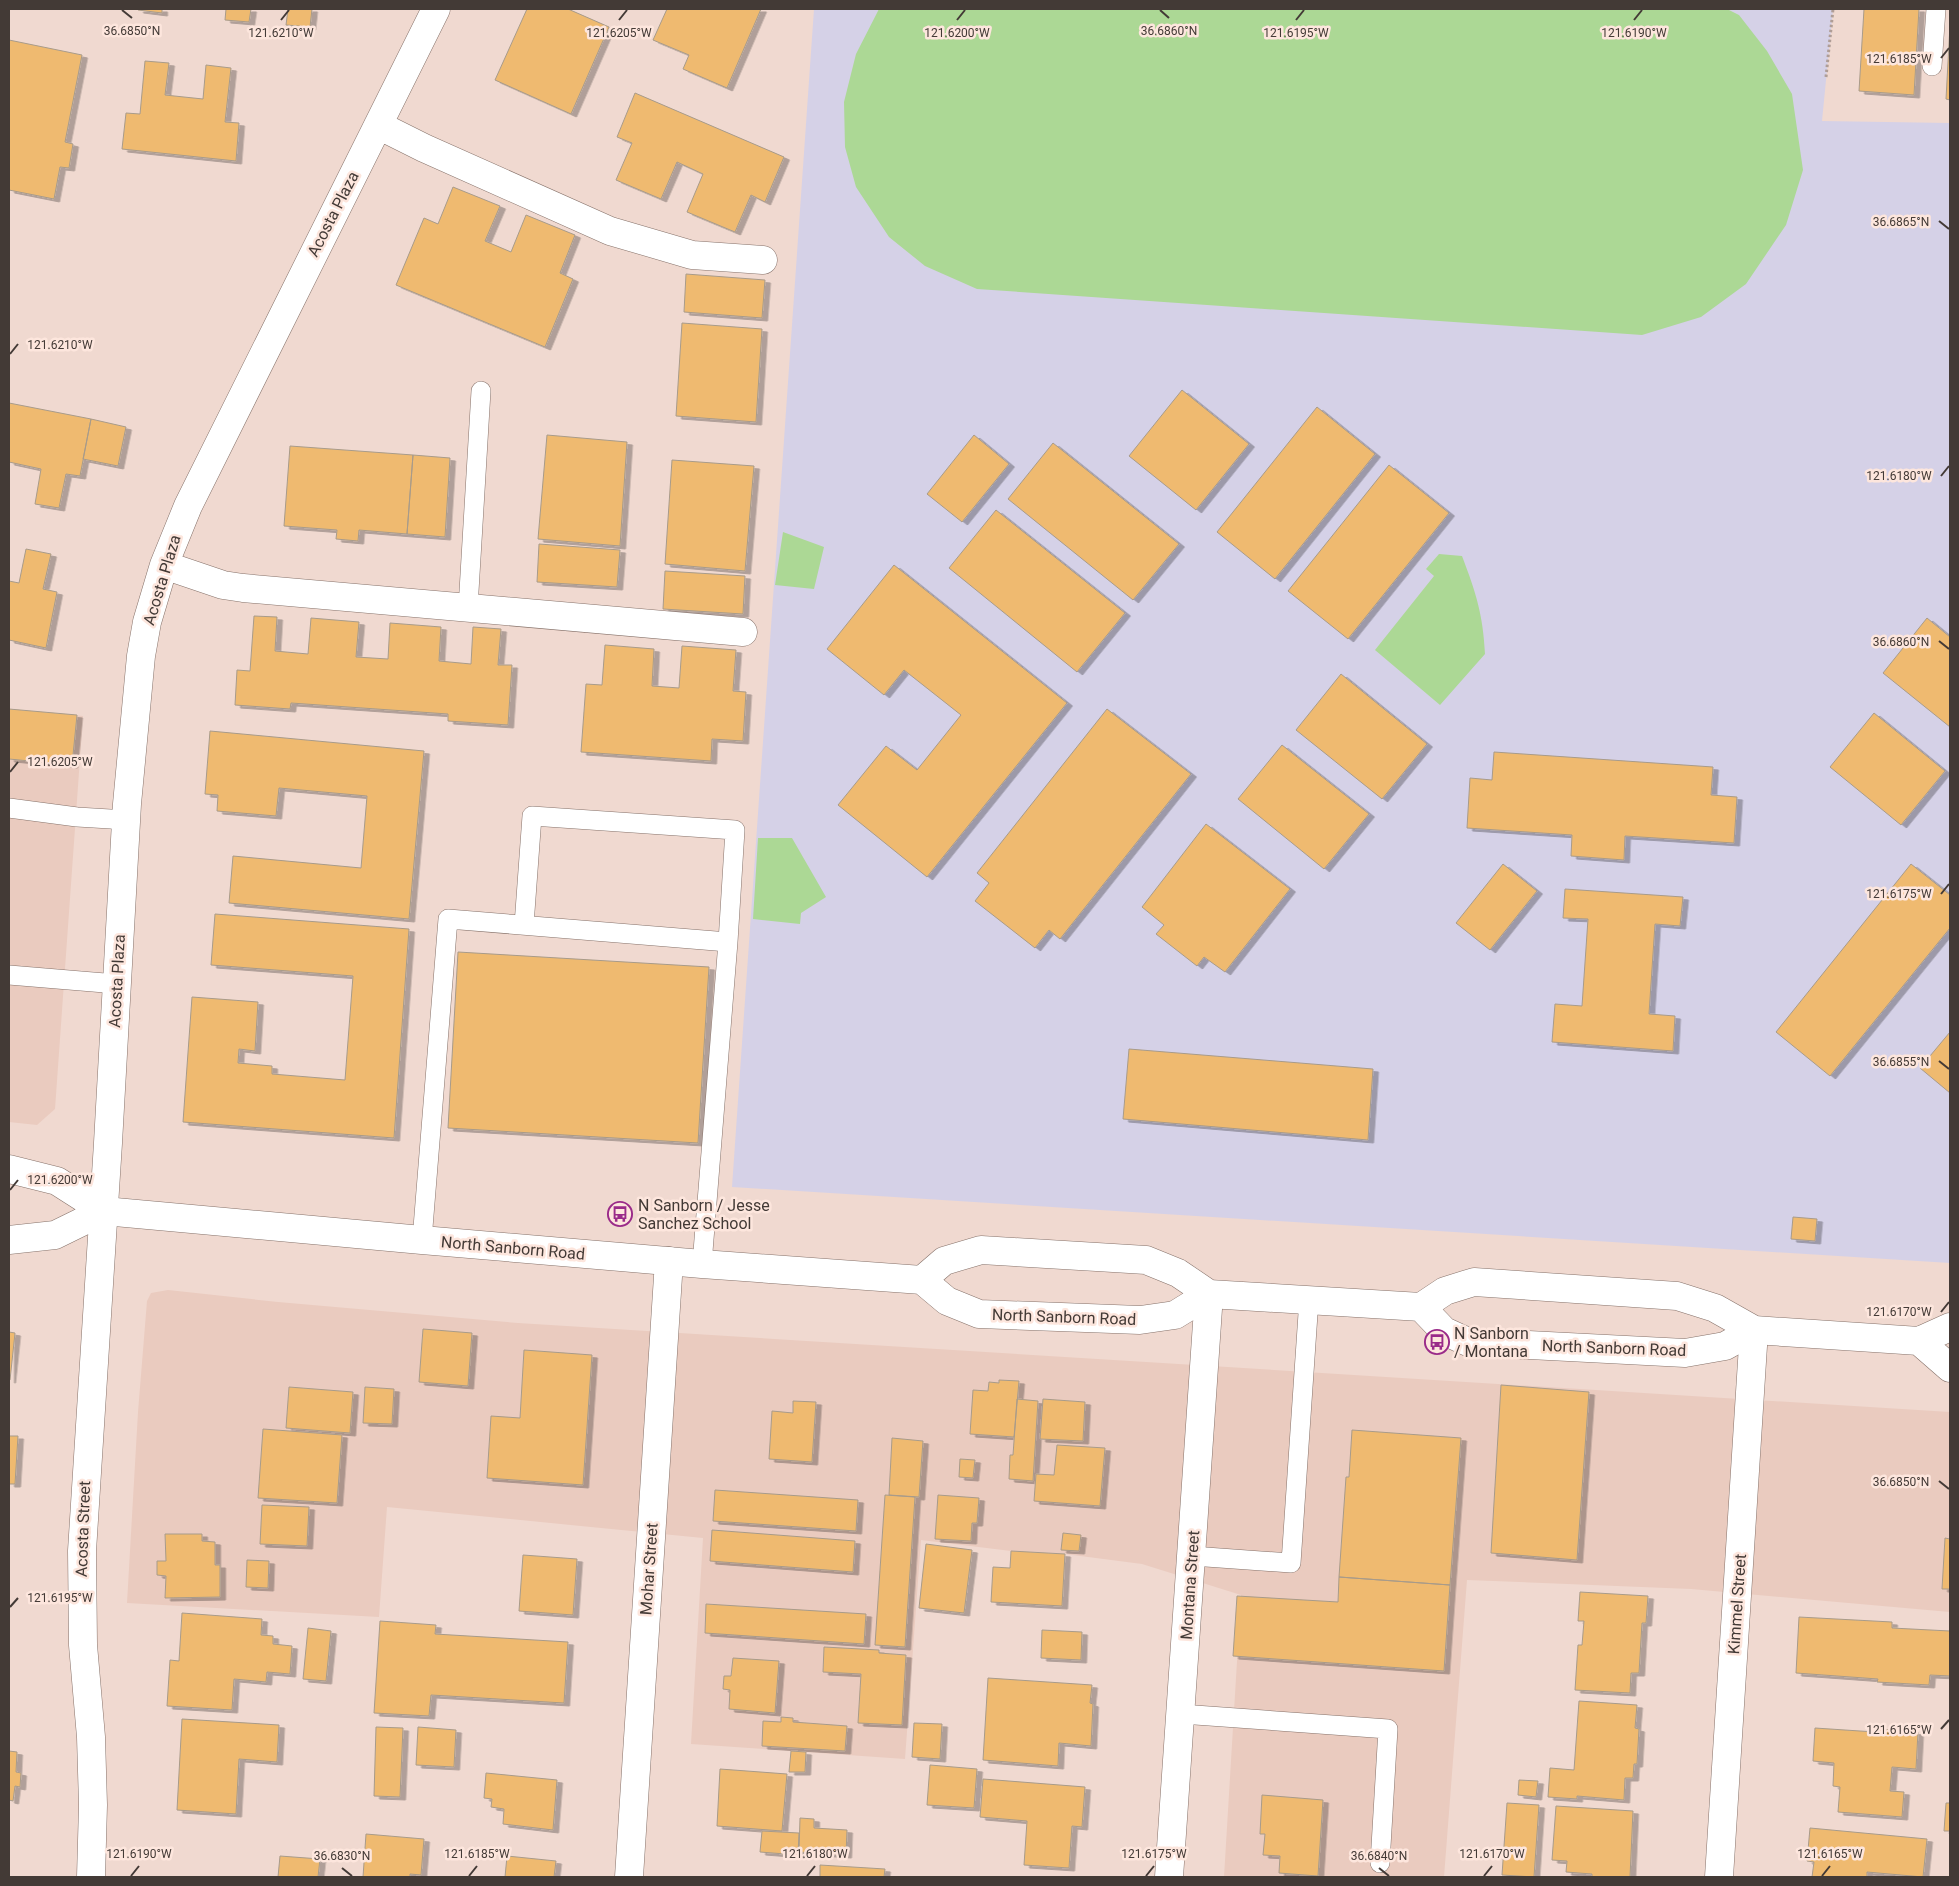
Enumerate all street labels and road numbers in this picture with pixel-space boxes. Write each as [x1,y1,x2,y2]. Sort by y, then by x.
street label: Acosta Plaza [303,168,363,260]
street label: Acosta Plaza [139,533,185,627]
street label: Acosta Plaza [105,934,129,1028]
street label: North Sanborn Road [440,1232,586,1264]
street label: North Sanborn Road [991,1305,1137,1329]
street label: North Sanborn Road [1541,1336,1687,1360]
street label: Acosta Street [72,1481,94,1577]
street label: Mohar Street [636,1522,662,1616]
street label: Montana Street [1177,1530,1203,1640]
street label: Kimmel Street [1724,1553,1750,1655]

